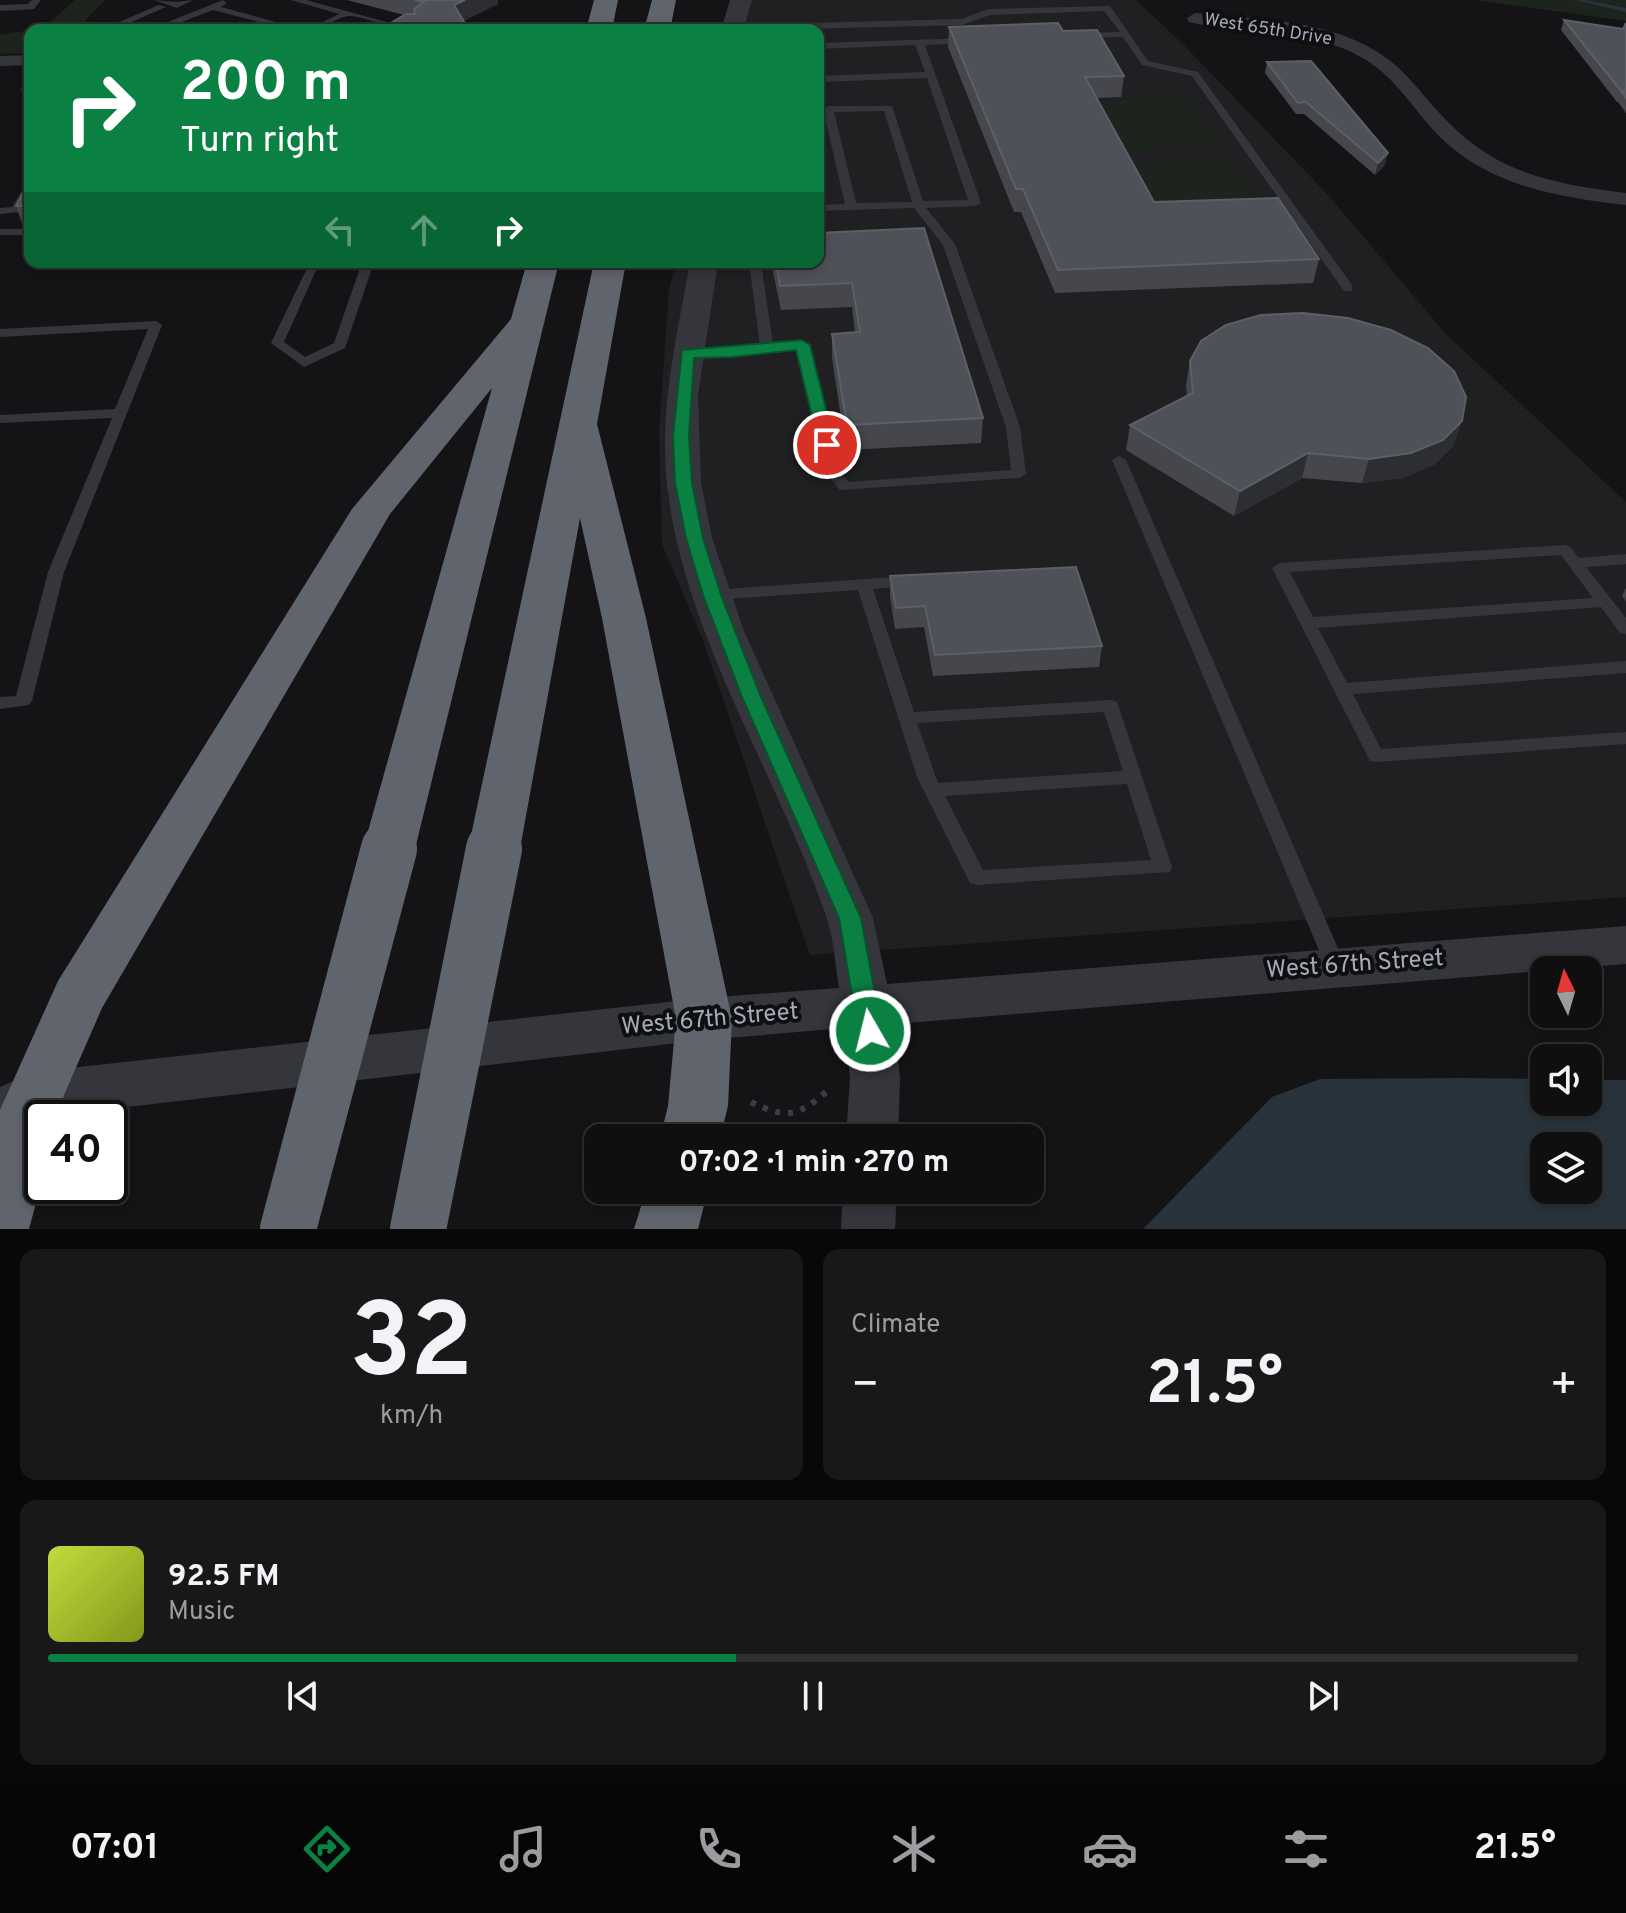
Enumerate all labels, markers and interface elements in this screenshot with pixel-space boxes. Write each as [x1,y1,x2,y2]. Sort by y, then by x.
street label: West 65th Drive [1203,9,1333,51]
text: 200 m [180,50,351,120]
icon: right [48,56,152,160]
text: Turn right [180,119,339,165]
icon: left [318,208,362,252]
icon: ahead [402,208,446,252]
icon: right [486,208,530,252]
pin [793,411,861,479]
icon: arrive [805,423,849,467]
street label: West 67th Street [1265,944,1445,986]
north arrow [1530,956,1602,1028]
map controls [1530,956,1602,1204]
position arrow [828,989,912,1073]
street label: West 67th Street [620,997,800,1043]
button: sound [1530,1044,1602,1116]
speed limit sign: 40 [24,1100,128,1204]
button: layers [1530,1132,1602,1204]
text: 07:02 · 1 min · 270 m [679,1145,949,1182]
text: 32 [350,1282,473,1414]
text: Climate [851,1309,940,1342]
text: 21.5° [1146,1349,1283,1425]
text: − [851,1359,879,1415]
text: + [1550,1359,1578,1415]
text: km/h [380,1400,443,1433]
text: 92.5 FM [168,1559,279,1596]
text: Music [168,1596,235,1629]
icon: previous [281,1674,325,1718]
icon: pause [791,1674,835,1718]
icon: next [1301,1674,1345,1718]
icon: directions [299,1821,355,1877]
icon: music [495,1821,551,1877]
icon: phone [691,1821,747,1877]
icon: climate [886,1821,942,1877]
icon: car [1082,1821,1138,1877]
icon: filters [1278,1821,1334,1877]
text: 07:01 [70,1826,159,1872]
text: 21.5° [1474,1826,1556,1872]

